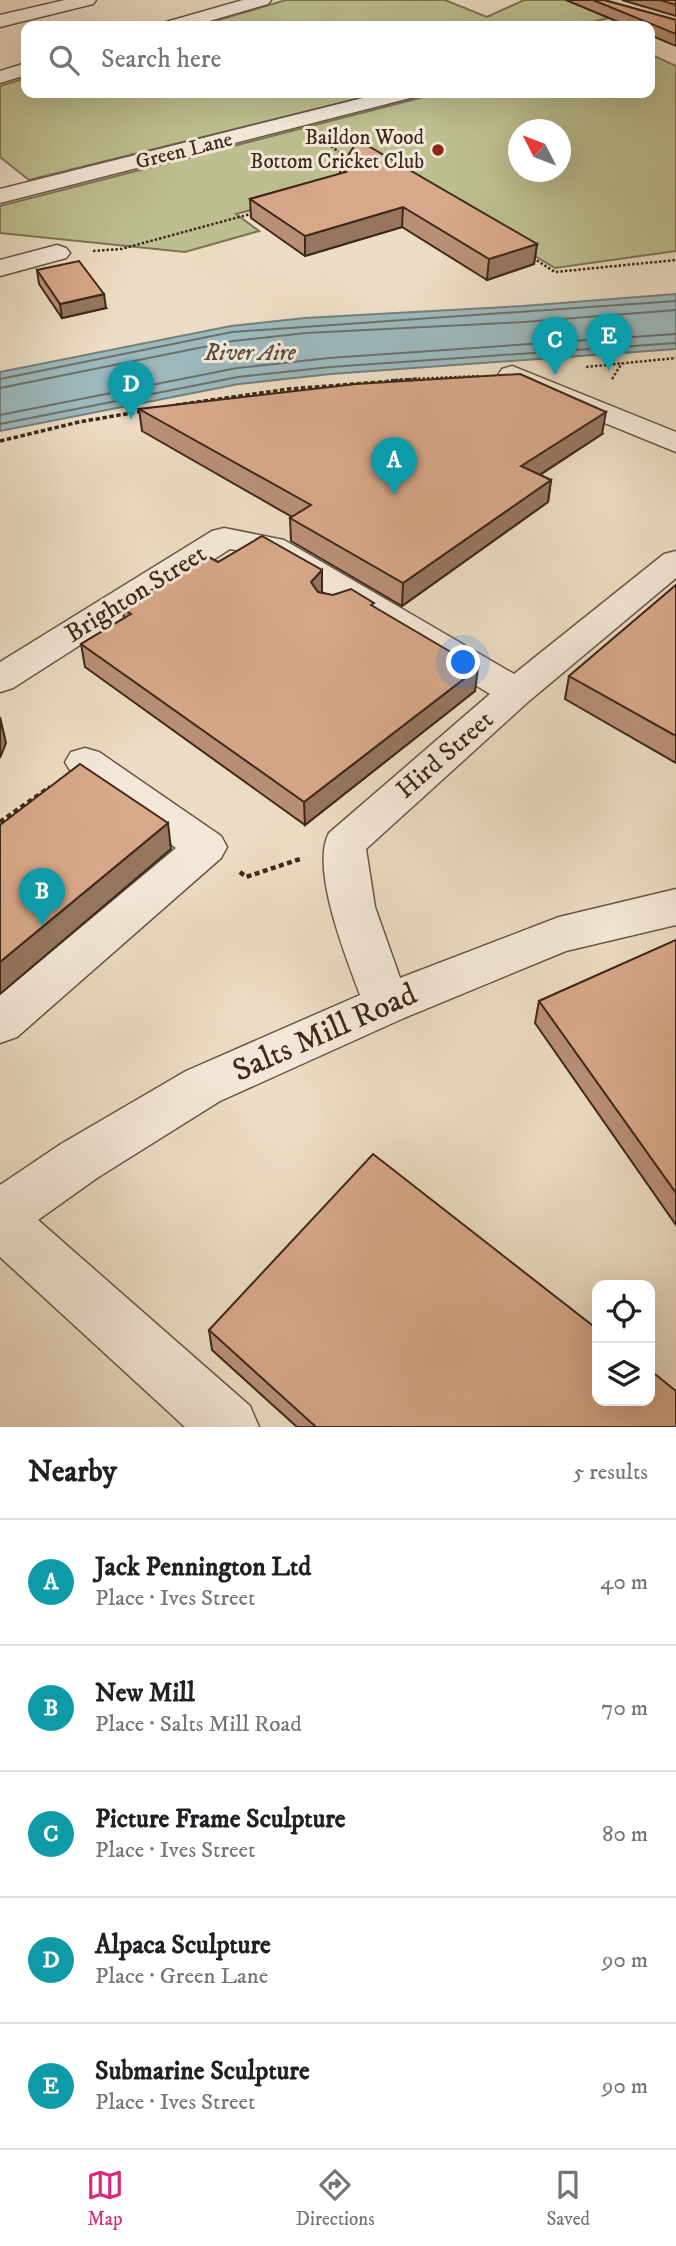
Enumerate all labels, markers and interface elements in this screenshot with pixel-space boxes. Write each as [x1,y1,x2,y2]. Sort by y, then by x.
search box [21,21,655,98]
icon: search [45,41,83,79]
text: Search here [101,43,221,76]
north arrow [508,119,571,182]
place label: Baildon Wood Bottom Cricket Club [250,125,425,175]
street label: Green Lane [133,126,235,176]
marker: Baildon Wood Bottom Cricket Club [430,142,446,158]
pin: E [586,313,632,371]
pin: C [532,317,578,375]
water label: River Aire [203,339,297,368]
pin: D [108,361,154,419]
pin: A [371,437,417,495]
street label: Brighton Street [59,537,213,651]
your location [446,645,480,679]
street label: Hird Street [390,704,500,806]
pin: B [19,868,65,926]
street label: Salts Mill Road [227,975,423,1091]
map controls [592,1280,655,1406]
button: locate [592,1280,655,1343]
button: layers [592,1343,655,1406]
text: Nearby [28,1454,117,1491]
text: 5 results [573,1458,648,1487]
text: Jack Pennington Ltd [95,1551,311,1584]
text: A [44,1568,58,1597]
text: 40 m [600,1568,648,1597]
text: Place · Ives Street [95,1584,255,1613]
text: New Mill [95,1677,195,1710]
text: B [44,1694,58,1723]
text: 70 m [601,1694,648,1723]
text: Place · Salts Mill Road [95,1710,302,1739]
text: Picture Frame Sculpture [95,1803,346,1836]
text: C [43,1820,59,1849]
text: 80 m [602,1820,648,1849]
text: Place · Ives Street [95,1836,255,1865]
text: Alpaca Sculpture [95,1929,271,1962]
text: D [42,1946,60,1975]
text: 90 m [602,1946,648,1975]
text: Place · Green Lane [95,1962,268,1991]
text: Submarine Sculpture [95,2055,310,2088]
text: E [43,2072,59,2101]
text: 90 m [602,2072,648,2101]
text: Place · Ives Street [95,2088,255,2117]
tab: Map [86,2166,124,2231]
tab: Directions [296,2166,375,2231]
tab: Saved [546,2166,590,2231]

